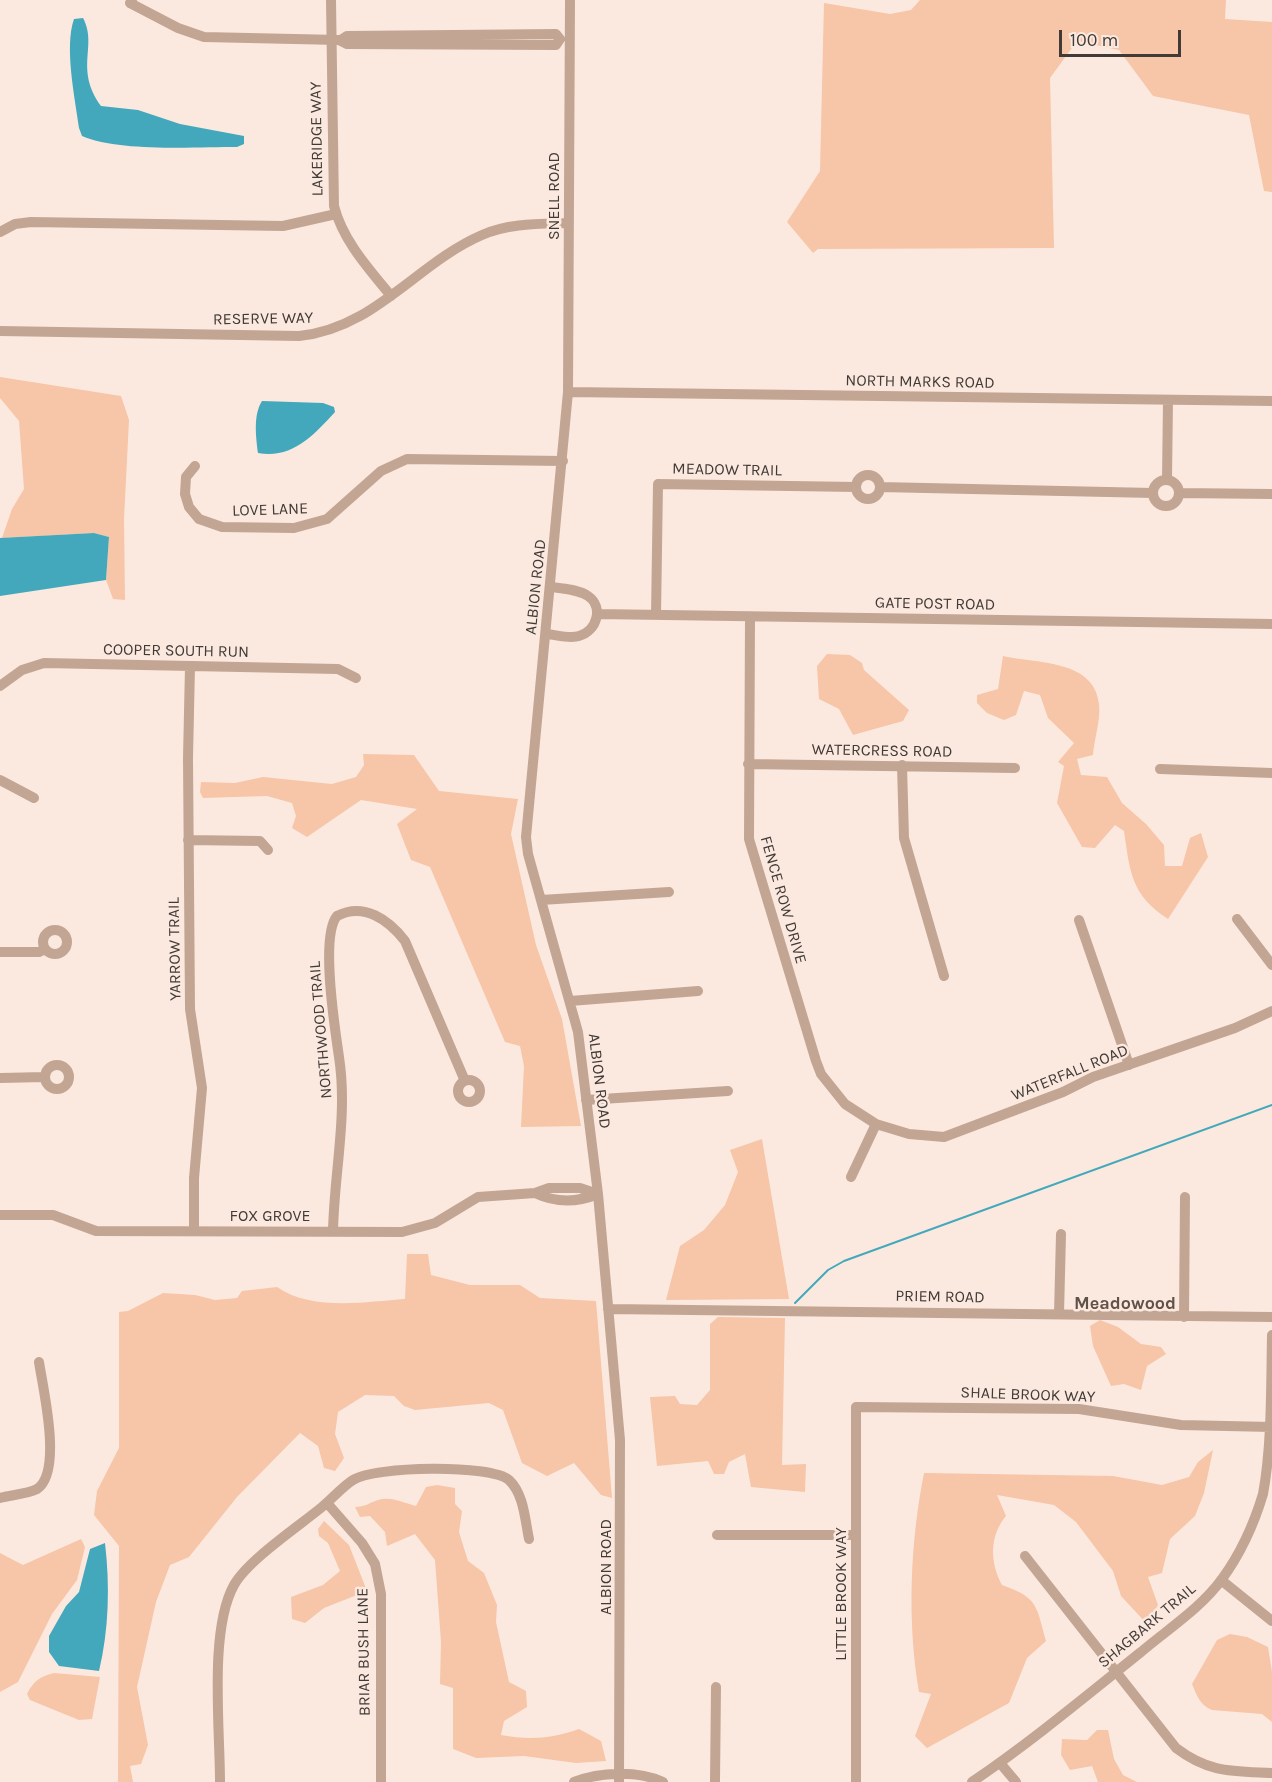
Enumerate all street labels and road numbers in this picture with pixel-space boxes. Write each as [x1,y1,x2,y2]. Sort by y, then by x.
street label: LAKERIDGE WAY [306,82,328,196]
street label: SNELL ROAD [544,152,564,240]
street label: RESERVE WAY [213,309,313,329]
street label: NORTH MARKS ROAD [845,371,995,393]
street label: MEADOW TRAIL [672,459,782,481]
street label: LOVE LANE [232,499,308,521]
street label: ALBION ROAD [521,538,551,636]
street label: GATE POST ROAD [875,593,995,615]
street label: COOPER SOUTH RUN [103,640,249,662]
street label: WATERCRESS ROAD [811,740,953,762]
street label: FENCE ROW DRIVE [756,834,810,966]
street label: YARROW TRAIL [164,897,186,1001]
street label: NORTHWOOD TRAIL [305,960,337,1100]
street label: ALBION ROAD [584,1032,614,1130]
street label: WATERFALL ROAD [1009,1041,1131,1105]
street label: FOX GROVE [230,1206,310,1226]
street label: PRIEM ROAD [895,1287,985,1307]
street label: SHALE BROOK WAY [960,1383,1096,1407]
street label: ALBION ROAD [596,1519,616,1615]
street label: LITTLE BROOK WAY [831,1527,851,1661]
street label: SHAGBARK TRAIL [1094,1580,1200,1672]
street label: BRIAR BUSH LANE [353,1588,375,1716]

